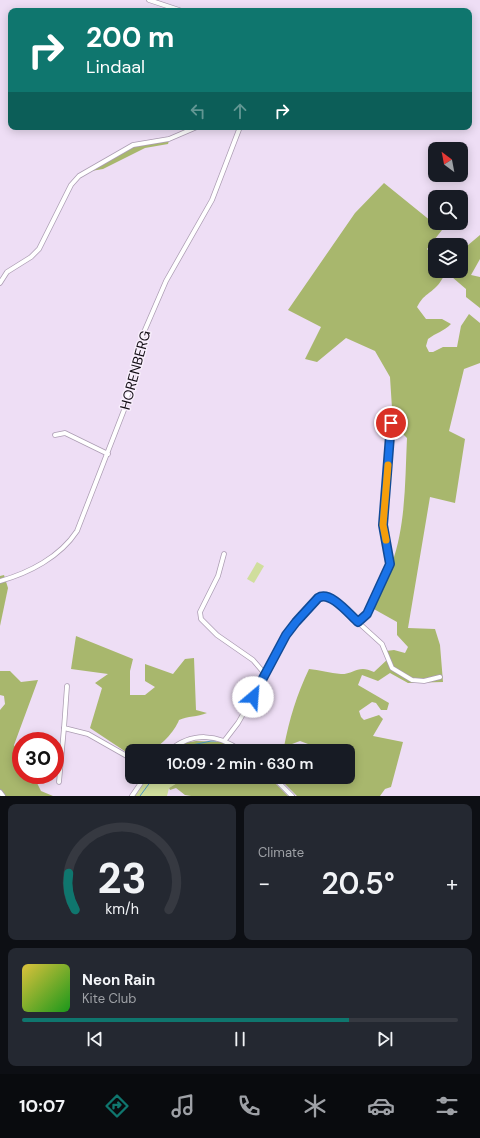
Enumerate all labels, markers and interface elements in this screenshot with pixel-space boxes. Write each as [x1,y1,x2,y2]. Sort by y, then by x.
text: 200 m [86,19,174,56]
icon: right [20,24,72,76]
text: Lindaal [86,55,145,79]
icon: left [187,100,209,122]
icon: ahead [229,100,251,122]
icon: right [271,100,293,122]
north arrow [428,142,468,182]
map controls [428,142,468,278]
button: search [428,190,468,230]
button: layers [428,238,468,278]
street label: HORENBERG [116,328,154,412]
pin [374,406,408,440]
icon: arrive [380,412,402,434]
position arrow [232,676,274,718]
speed limit sign: 30 [12,732,64,784]
text: 10:09 · 2 min · 630 m [167,754,313,774]
text: Climate [258,844,304,861]
text: 23 [97,852,147,906]
text: 20.5° [321,864,395,903]
text: − [258,869,270,898]
text: + [446,869,458,898]
text: km/h [105,900,139,918]
text: Neon Rain [82,970,155,990]
text: Kite Club [82,990,136,1007]
icon: previous [84,1028,106,1050]
icon: pause [229,1028,251,1050]
icon: next [374,1028,396,1050]
icon: directions [103,1092,131,1120]
icon: music [169,1092,197,1120]
icon: phone [235,1092,263,1120]
icon: climate [301,1092,329,1120]
icon: car [367,1092,395,1120]
icon: filters [433,1092,461,1120]
text: 10:07 [19,1094,65,1118]

